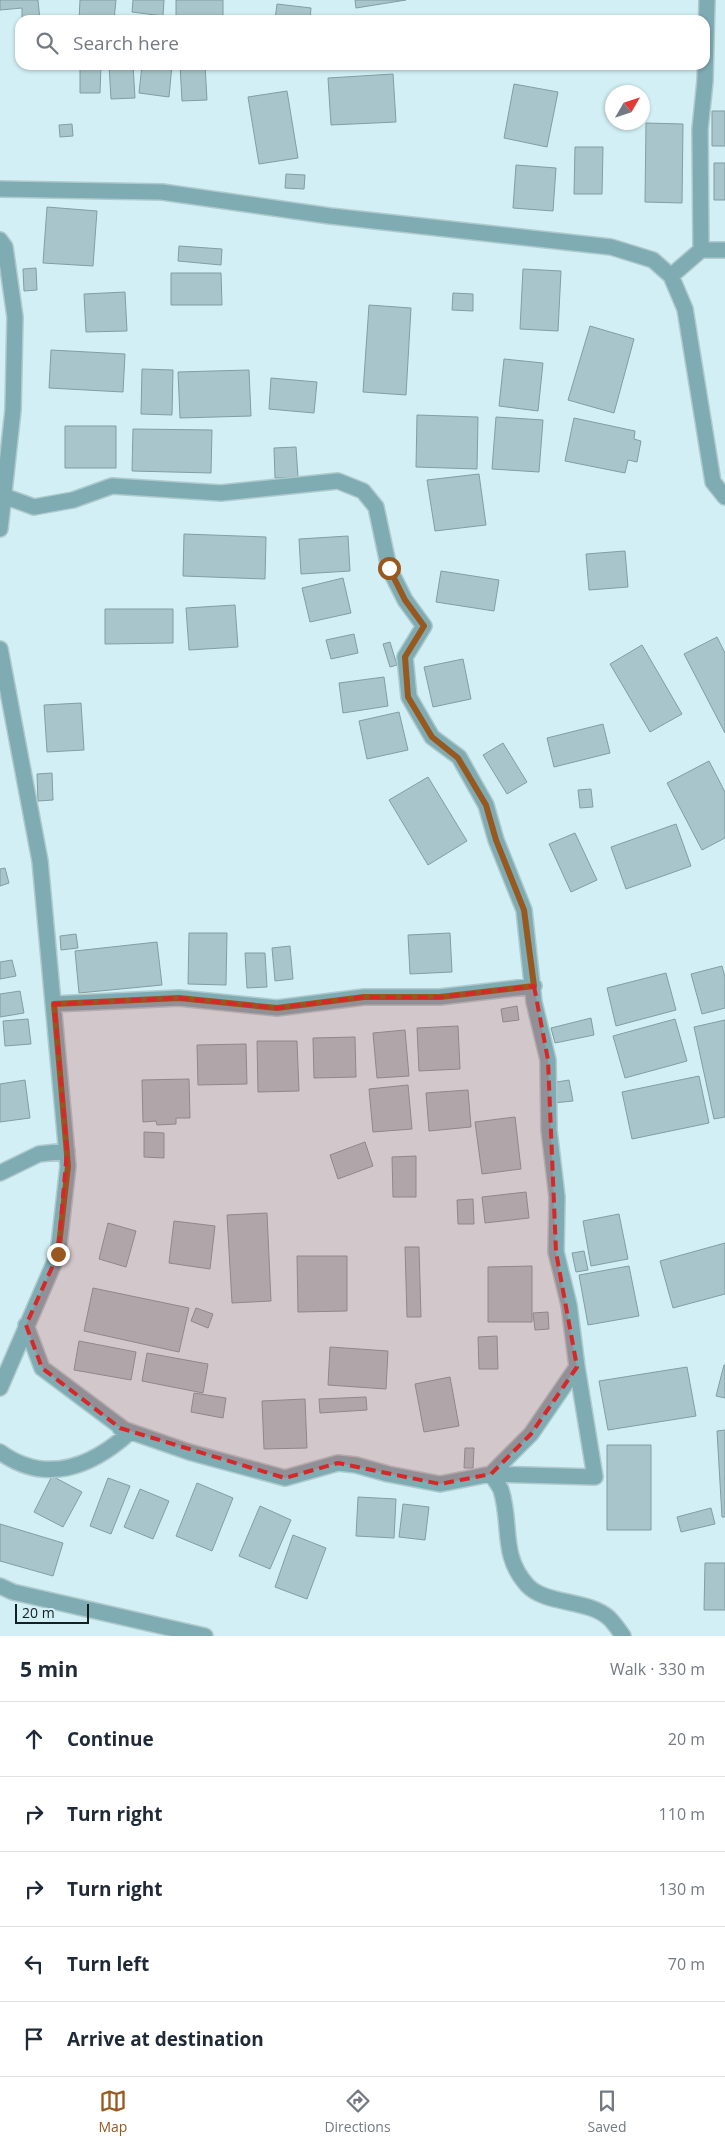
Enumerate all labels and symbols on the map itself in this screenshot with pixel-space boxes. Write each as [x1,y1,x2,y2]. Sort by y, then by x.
north arrow [605,85,650,130]
route start [378,557,401,580]
route end [47,1243,70,1266]
scale bar [15,1601,89,1624]

